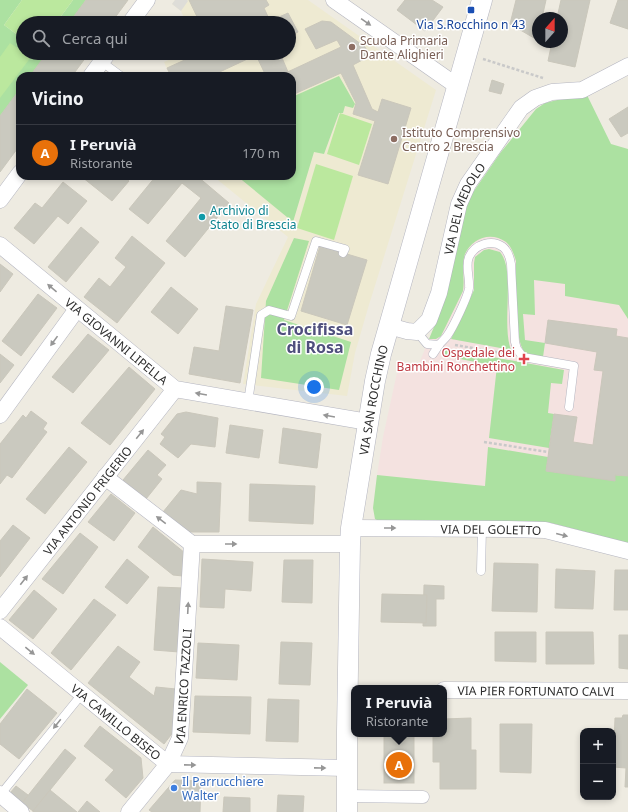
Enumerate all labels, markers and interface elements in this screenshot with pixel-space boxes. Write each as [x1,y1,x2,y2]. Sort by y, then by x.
marker: Via S.Rocchino n 43 [466,5,476,15]
north arrow [532,12,568,48]
search box [16,16,296,60]
place label: Via S.Rocchino n 43 [417,16,526,33]
one-way arrow [361,18,371,26]
icon: search [30,27,52,49]
text: Cerca qui [62,28,128,48]
place label: Scuola Primaria Dante Alighieri [360,32,448,63]
marker: Scuola Primaria Dante Alighieri [347,42,357,52]
text: Vicino [32,87,84,110]
place label: Istituto Comprensivo Centro 2 Brescia [402,124,520,155]
text: I Peruvià [70,134,137,154]
marker: Istituto Comprensivo Centro 2 Brescia [389,134,399,144]
text: A [41,144,50,162]
text: 170 m [242,144,280,162]
text: Ristorante [70,154,133,172]
street label: VIA DEL MEDOLO [439,159,489,256]
place label: Archivio di Stato di Brescia [210,202,297,233]
marker: Archivio di Stato di Brescia [197,212,207,222]
one-way arrow [46,284,57,293]
street label: VIA GIOVANNI LIPELLA [62,294,172,389]
district label: Crocifissa di Rosa [277,318,353,358]
one-way arrow [50,335,58,346]
street label: VIA SAN ROCCHINO [355,343,392,456]
place label: Ospedale dei Bambini Ronchettino [397,344,515,375]
marker: Ospedale dei Bambini Ronchettino [518,353,530,365]
your location [304,377,324,397]
one-way arrow [195,391,207,397]
one-way arrow [323,412,335,418]
one-way arrow [135,429,144,440]
street label: VIA ANTONIO FRIGERIO [39,442,136,558]
one-way arrow [155,516,166,524]
street label: VIA DEL GOLETTO [441,520,542,538]
one-way arrow [384,525,397,531]
one-way arrow [555,532,568,538]
one-way arrow [225,541,238,547]
one-way arrow [20,574,28,585]
one-way arrow [185,601,191,614]
street label: VIA ENRICO TAZZOLI [170,628,195,748]
one-way arrow [25,647,36,656]
street label: VIA CAMILLO BISEO [68,680,165,764]
street label: VIA PIER FORTUNATO CALVI [458,682,614,699]
popup [351,685,447,737]
text: I Peruvià [366,692,432,712]
text: Ristorante [366,712,428,730]
one-way arrow [53,719,62,730]
map controls [580,728,616,800]
button: + [580,728,616,764]
pin: A [386,750,412,780]
one-way arrow [184,761,196,768]
one-way arrow [314,764,326,771]
button: − [580,764,616,800]
place label: Il Parrucchiere Walter [182,773,264,804]
marker: Il Parrucchiere Walter [169,783,179,793]

